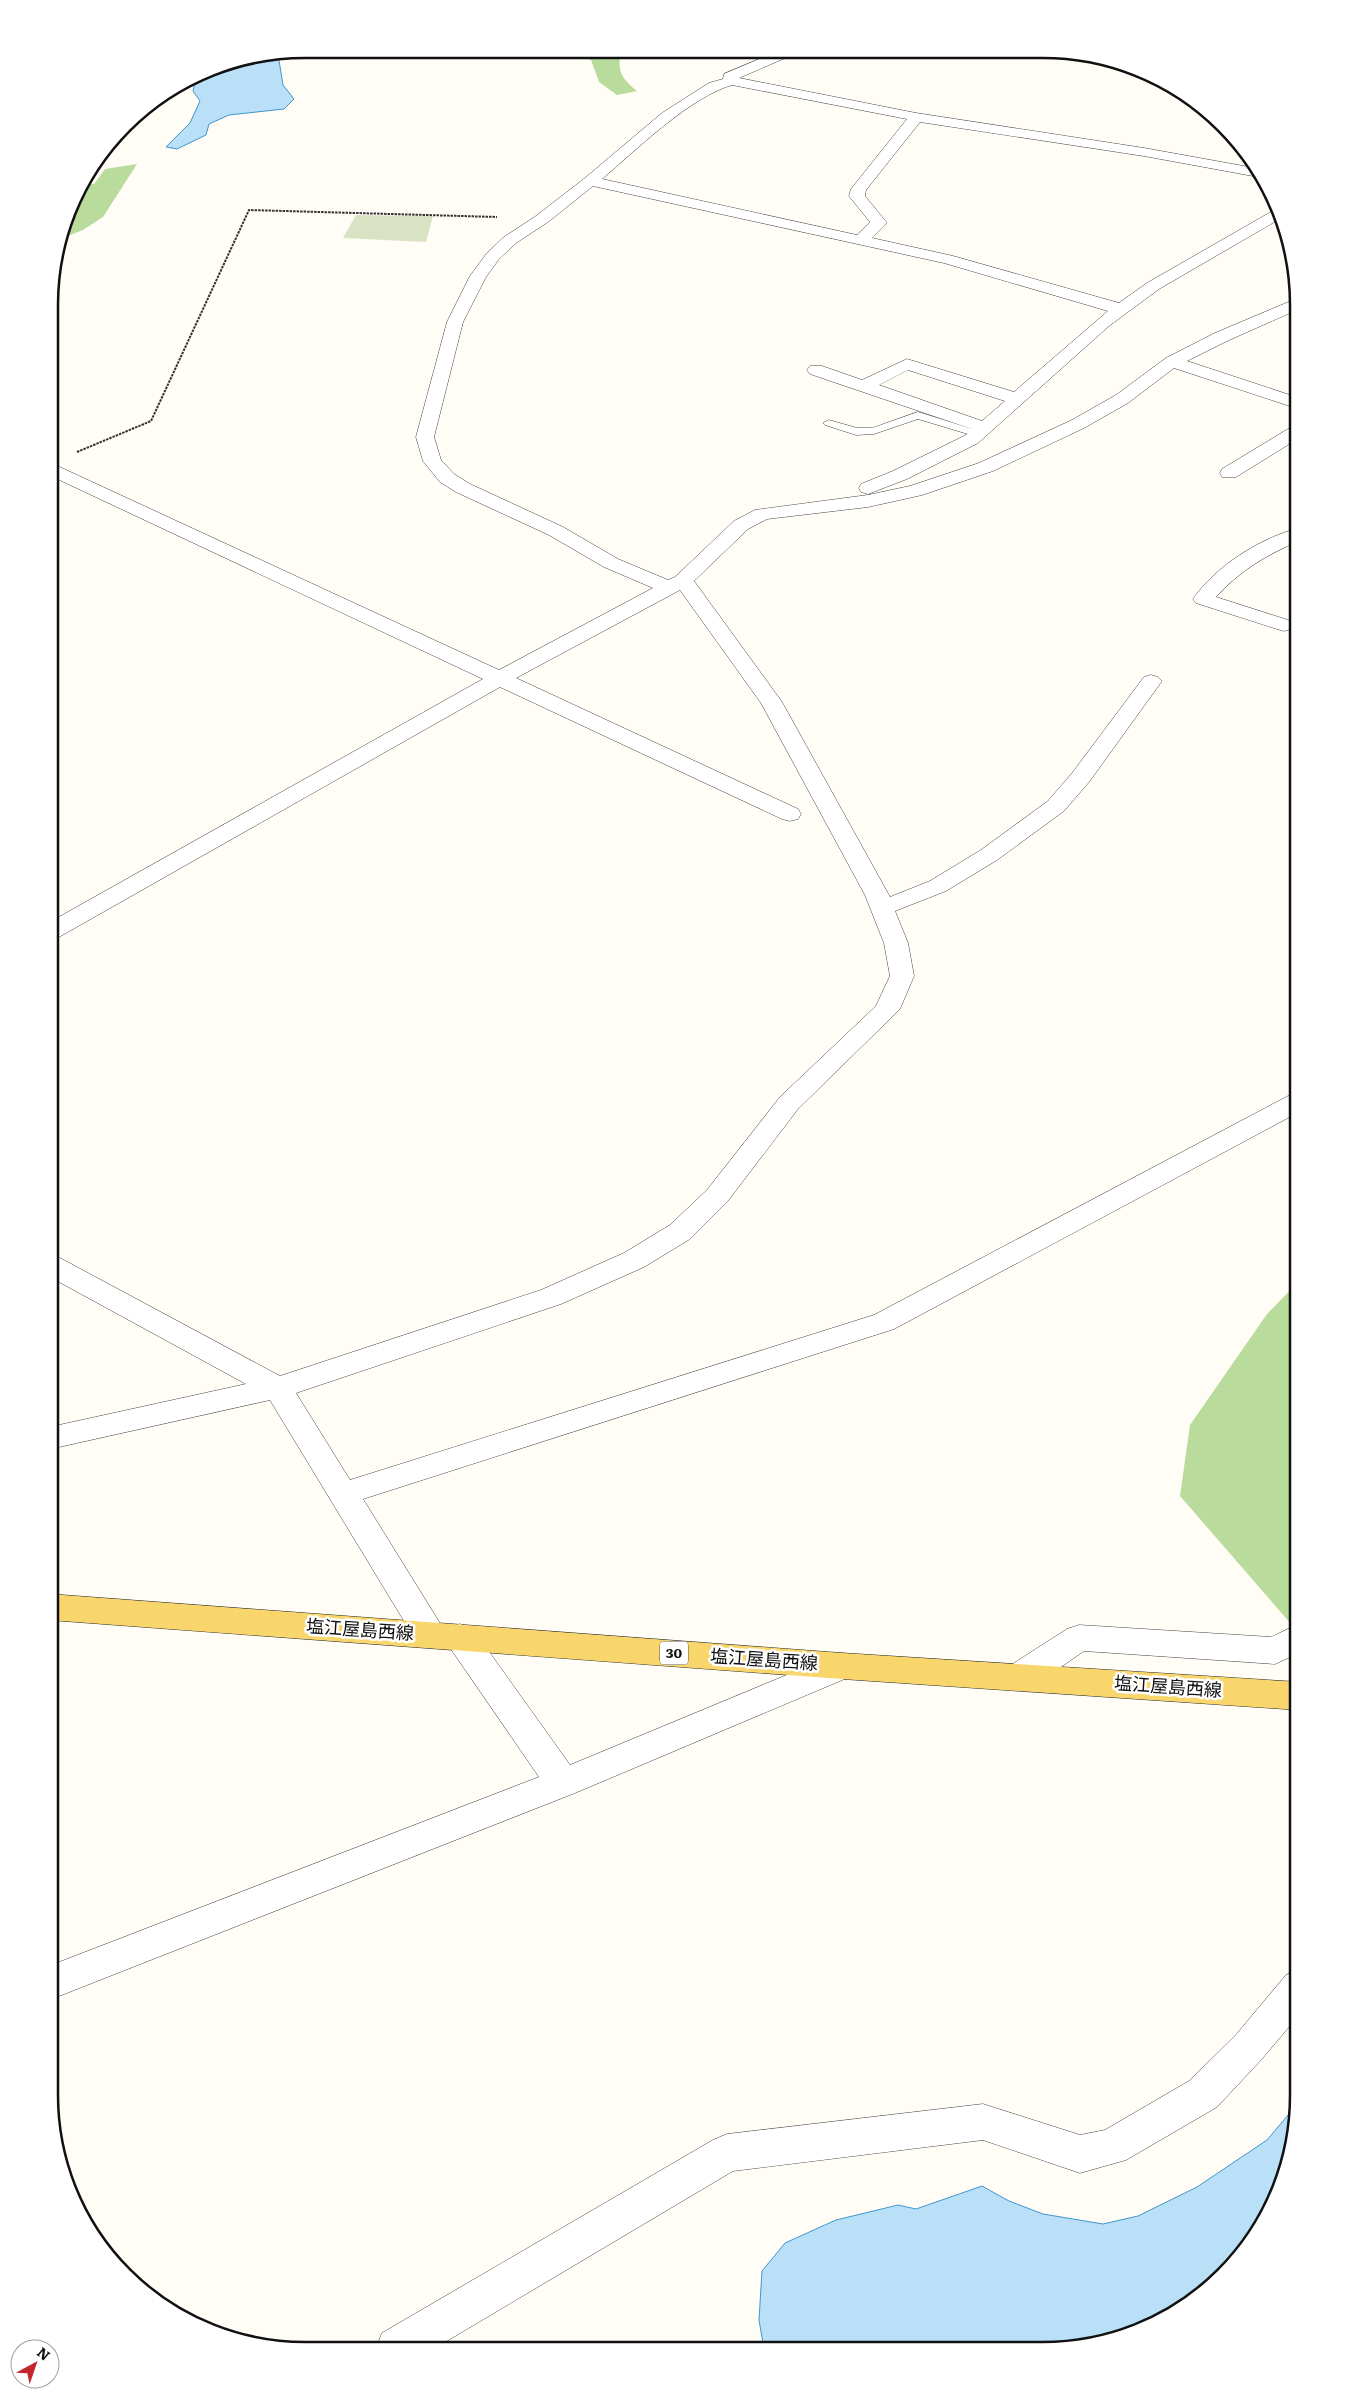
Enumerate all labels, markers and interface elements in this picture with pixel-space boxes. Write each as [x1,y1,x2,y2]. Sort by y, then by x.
street label: 塩江屋島西線 [305,1611,415,1646]
street label: 塩江屋島西線 [709,1641,819,1676]
road number: 30 [660,1642,688,1665]
street label: 塩江屋島西線 [1113,1668,1223,1703]
north arrow [10,2339,60,2389]
text: N [33,2342,55,2365]

